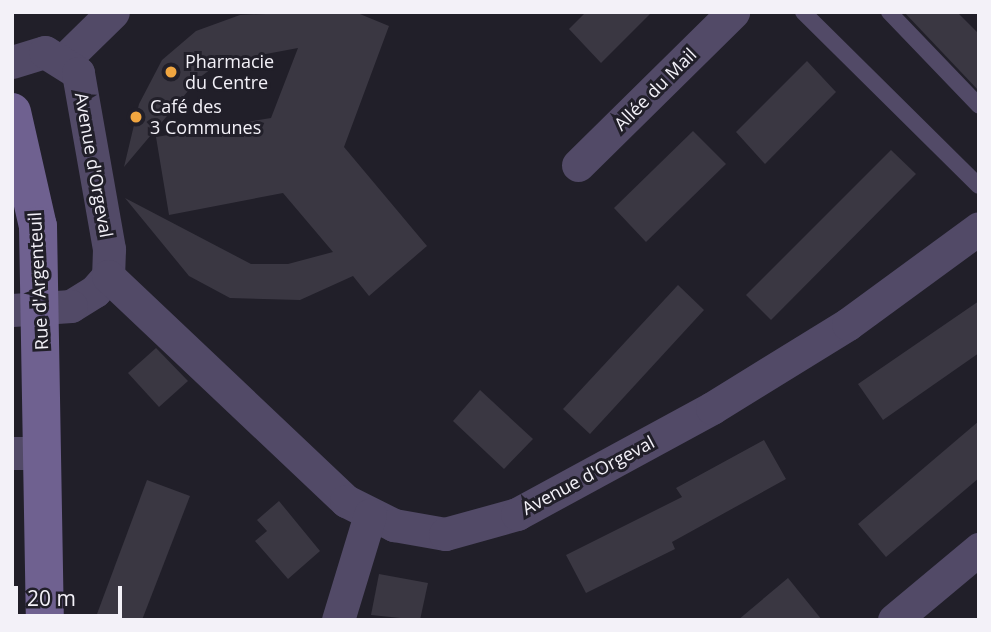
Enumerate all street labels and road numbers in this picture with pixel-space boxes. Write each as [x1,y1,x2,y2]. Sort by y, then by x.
street label: Allée du Mail [609,43,701,135]
street label: Avenue d'Orgeval [71,91,117,239]
street label: Rue d'Argenteuil [24,211,52,351]
street label: Avenue d'Orgeval [518,431,658,519]

